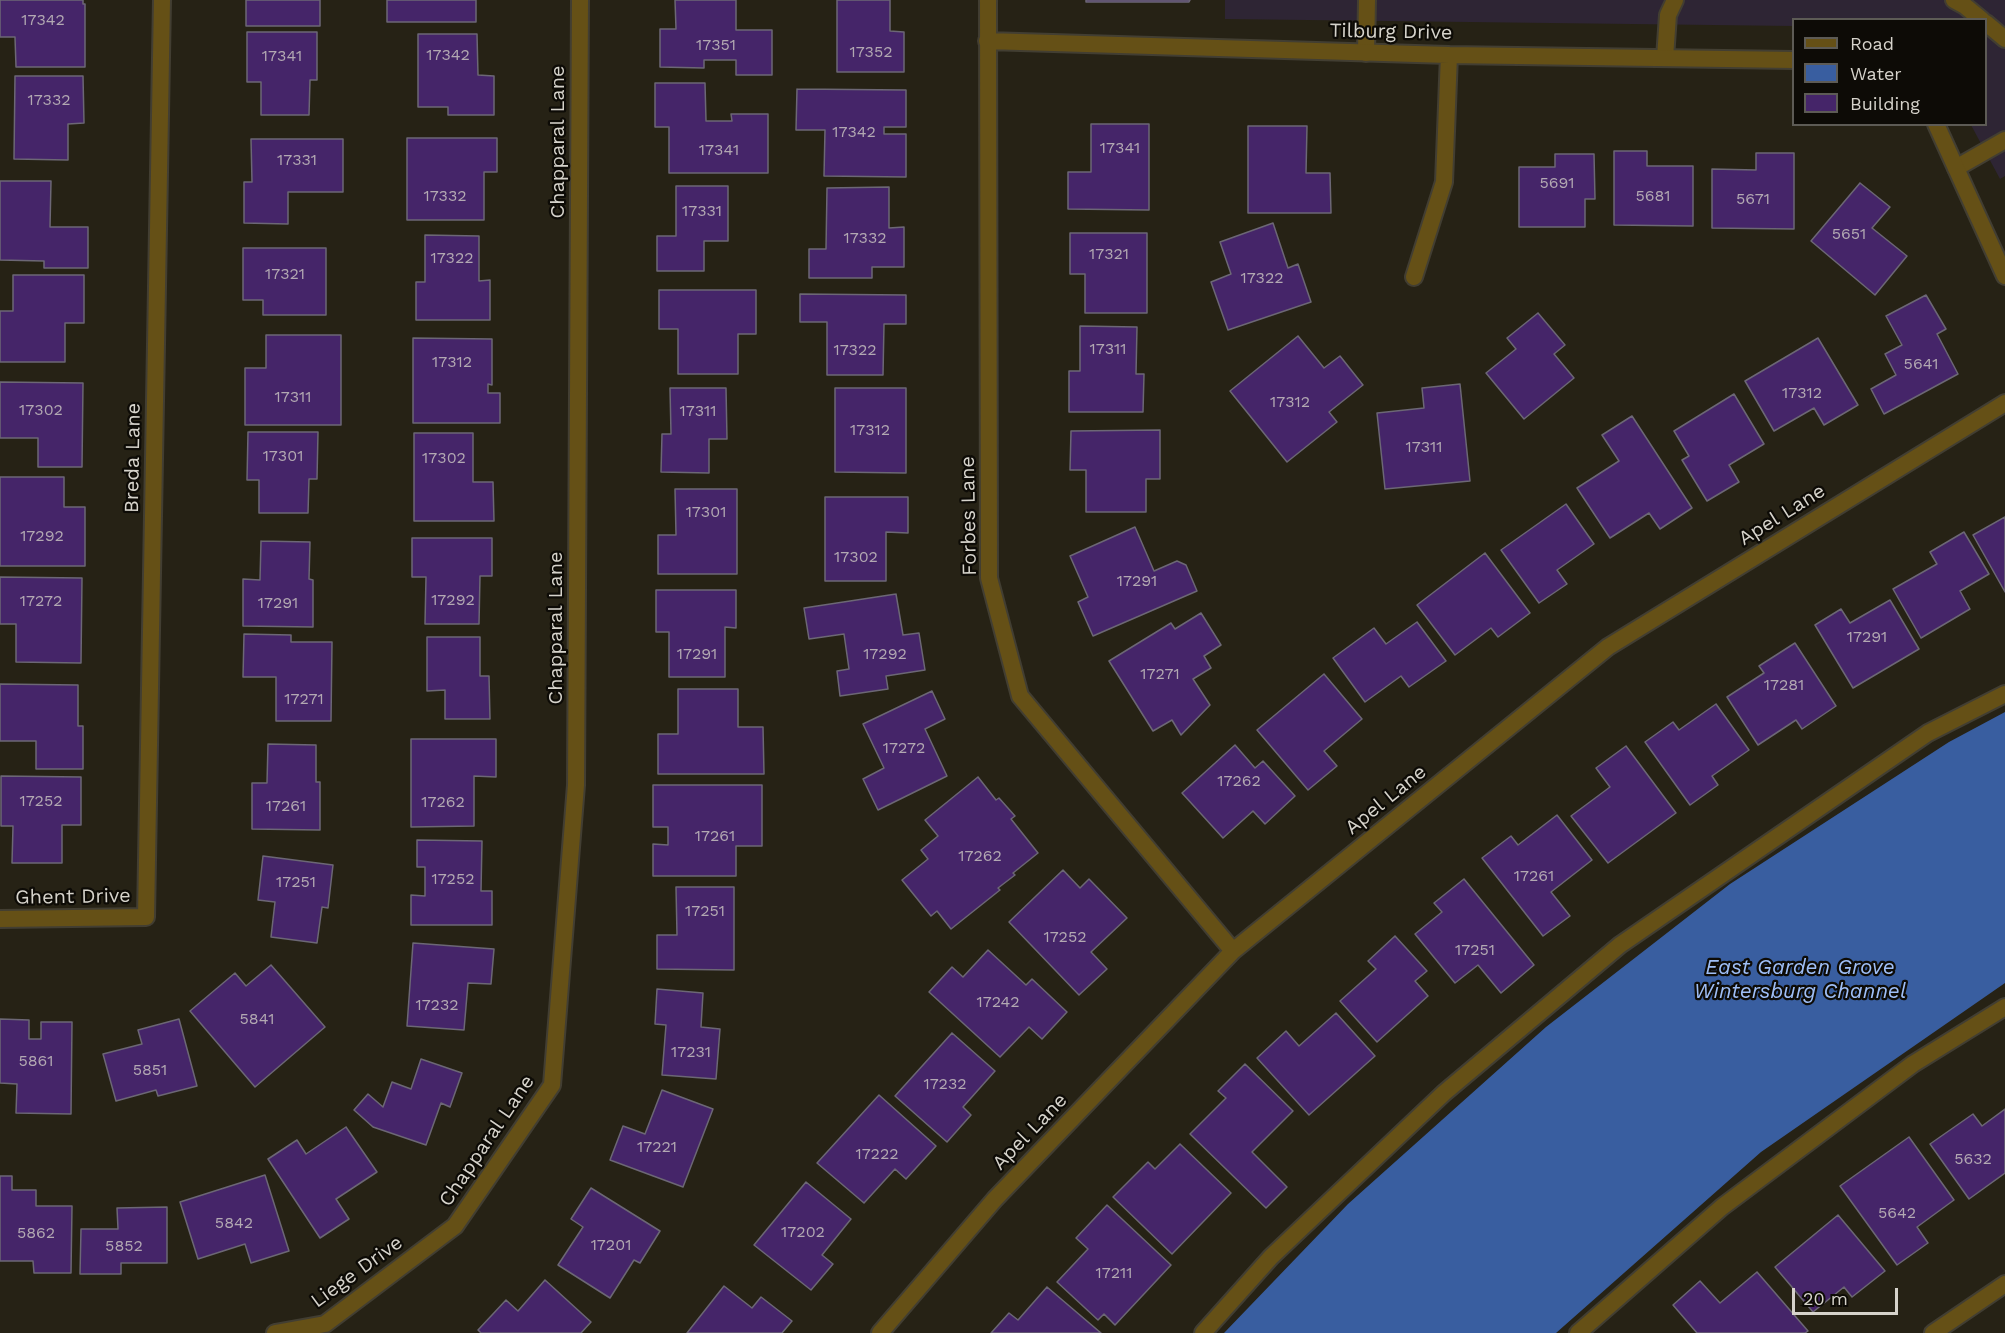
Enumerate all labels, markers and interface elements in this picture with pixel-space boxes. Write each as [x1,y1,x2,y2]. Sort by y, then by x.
house number: 17342 [21,10,65,30]
legend [1792,18,1987,126]
street label: Tilburg Drive [1329,19,1453,45]
text: Road [1850,33,1894,54]
house number: 17351 [696,35,736,55]
house number: 17352 [849,42,893,62]
house number: 17342 [426,45,470,65]
house number: 17341 [262,46,302,66]
text: Water [1850,63,1902,84]
street label: Chapparal Lane [546,65,570,219]
house number: 17332 [27,90,71,110]
text: Building [1850,93,1920,114]
house number: 17342 [832,122,876,142]
house number: 17341 [1100,138,1140,158]
house number: 17341 [699,140,739,160]
house number: 17331 [277,150,317,170]
house number: 5691 [1539,173,1575,193]
house number: 17332 [423,186,467,206]
house number: 5681 [1635,186,1671,206]
house number: 5671 [1736,189,1770,209]
house number: 17331 [682,201,722,221]
house number: 5651 [1832,224,1866,244]
house number: 17332 [843,228,887,248]
house number: 17321 [1089,244,1129,264]
house number: 17322 [430,248,474,268]
house number: 17321 [265,264,305,284]
house number: 17322 [1240,268,1284,288]
house number: 17311 [1089,339,1127,359]
house number: 17322 [833,340,877,360]
house number: 17312 [432,352,472,372]
house number: 5641 [1904,354,1938,374]
house number: 17312 [1782,383,1822,403]
house number: 17311 [274,387,312,407]
house number: 17312 [1270,392,1310,412]
house number: 17302 [19,400,63,420]
house number: 17311 [679,401,717,421]
street label: Breda Lane [120,403,146,513]
house number: 17312 [850,420,890,440]
house number: 17311 [1405,437,1443,457]
house number: 17301 [263,446,303,466]
house number: 17302 [422,448,466,468]
street label: Forbes Lane [956,456,982,576]
street label: Apel Lane [1734,479,1830,551]
house number: 17301 [686,502,726,522]
house number: 17292 [20,526,64,546]
house number: 17302 [834,547,878,567]
street label: Chapparal Lane [544,551,568,705]
house number: 17291 [1117,571,1157,591]
house number: 17292 [431,590,475,610]
house number: 17272 [20,591,62,611]
house number: 17291 [258,593,298,613]
house number: 17291 [1847,627,1887,647]
house number: 17291 [677,644,717,664]
house number: 17292 [863,644,907,664]
house number: 17271 [1140,664,1180,684]
house number: 17281 [1764,675,1804,695]
house number: 17271 [284,689,324,709]
house number: 17272 [883,738,925,758]
street label: Apel Lane [1341,760,1431,840]
house number: 17262 [1217,771,1261,791]
house number: 17252 [19,791,63,811]
house number: 17262 [421,792,465,812]
house number: 17261 [266,796,306,816]
house number: 17261 [695,826,735,846]
house number: 17262 [958,846,1002,866]
house number: 17261 [1514,866,1554,886]
house number: 17252 [431,869,475,889]
house number: 17251 [276,872,316,892]
street label: Ghent Drive [15,884,131,910]
house number: 17251 [685,901,725,921]
house number: 17252 [1043,927,1087,947]
house number: 17251 [1455,940,1495,960]
water label: East Garden Grove Wintersburg Channel [1694,955,1906,1005]
house number: 17242 [976,992,1020,1012]
house number: 17232 [415,995,459,1015]
house number: 5841 [240,1009,274,1029]
house number: 17231 [671,1042,711,1062]
house number: 5861 [18,1051,54,1071]
house number: 5851 [133,1060,167,1080]
street label: Chapparal Lane [434,1071,540,1211]
house number: 17232 [923,1074,967,1094]
street label: Apel Lane [988,1089,1072,1175]
house number: 17221 [637,1137,677,1157]
house number: 17222 [855,1144,899,1164]
house number: 5632 [1954,1149,1992,1169]
house number: 5642 [1878,1203,1916,1223]
house number: 5842 [215,1213,253,1233]
house number: 17202 [781,1222,825,1242]
house number: 5862 [17,1223,55,1243]
street label: Liege Drive [306,1231,408,1313]
house number: 17201 [591,1235,631,1255]
house number: 5852 [105,1236,143,1256]
house number: 17211 [1095,1263,1133,1283]
scale bar [1795,1276,1902,1314]
text: 20 m [1803,1288,1848,1309]

